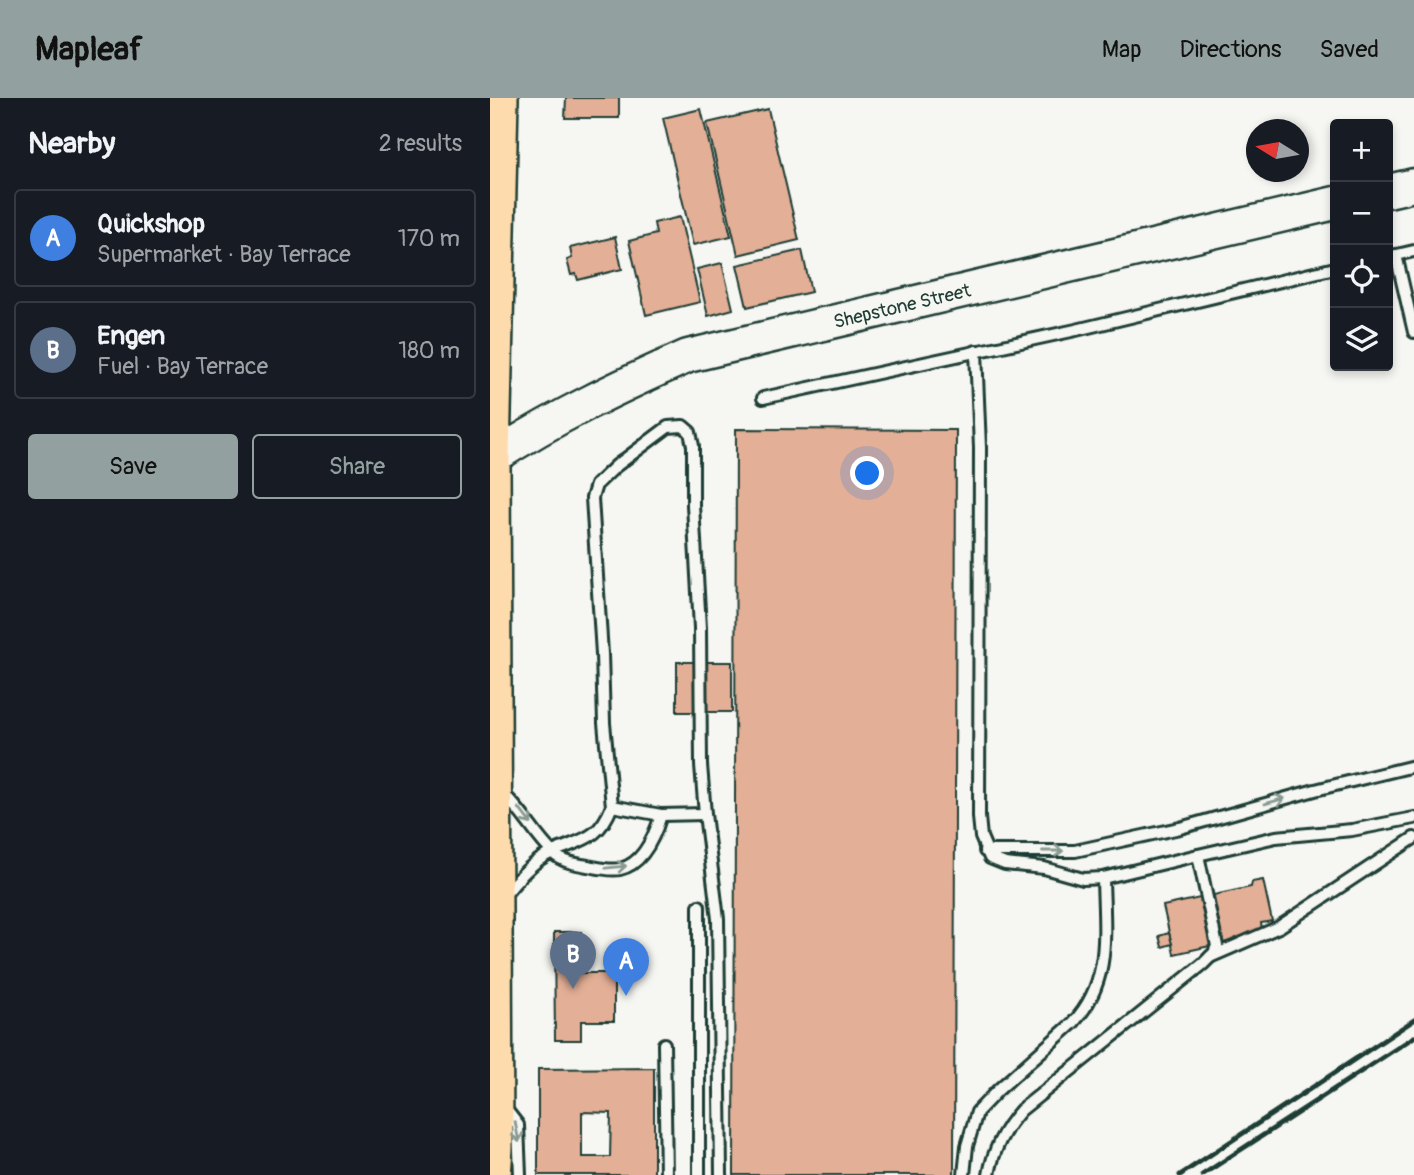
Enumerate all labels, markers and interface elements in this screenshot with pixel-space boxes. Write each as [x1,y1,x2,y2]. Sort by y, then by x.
text: Mapleaf [35,29,143,70]
text: Map [1102,35,1142,64]
text: Directions [1180,35,1281,64]
text: Saved [1319,35,1379,64]
north arrow [1246,119,1309,182]
map controls [1330,119,1393,371]
button: + [1330,119,1393,182]
text: Nearby [28,125,115,162]
text: 2 results [379,129,462,158]
button: − [1330,182,1393,245]
text: Quickshop [97,208,205,240]
text: A [46,224,60,253]
text: 170 m [398,224,460,253]
text: Supermarket · Bay Terrace [97,240,351,269]
button: locate [1330,245,1393,308]
street label: Shepstone Street [831,278,974,334]
button: layers [1330,308,1393,371]
text: Engen [97,320,165,352]
text: B [46,336,60,365]
text: 180 m [398,336,460,365]
text: Fuel · Bay Terrace [97,352,268,381]
button: Save [28,434,238,499]
button: Share [252,434,462,499]
your location [850,456,884,490]
one-way arrow [1264,794,1286,807]
one-way arrow [517,807,532,825]
one-way arrow [1042,844,1065,858]
one-way arrow [604,861,627,874]
pin: B [550,931,596,989]
pin: A [603,938,649,996]
one-way arrow [511,1121,524,1143]

